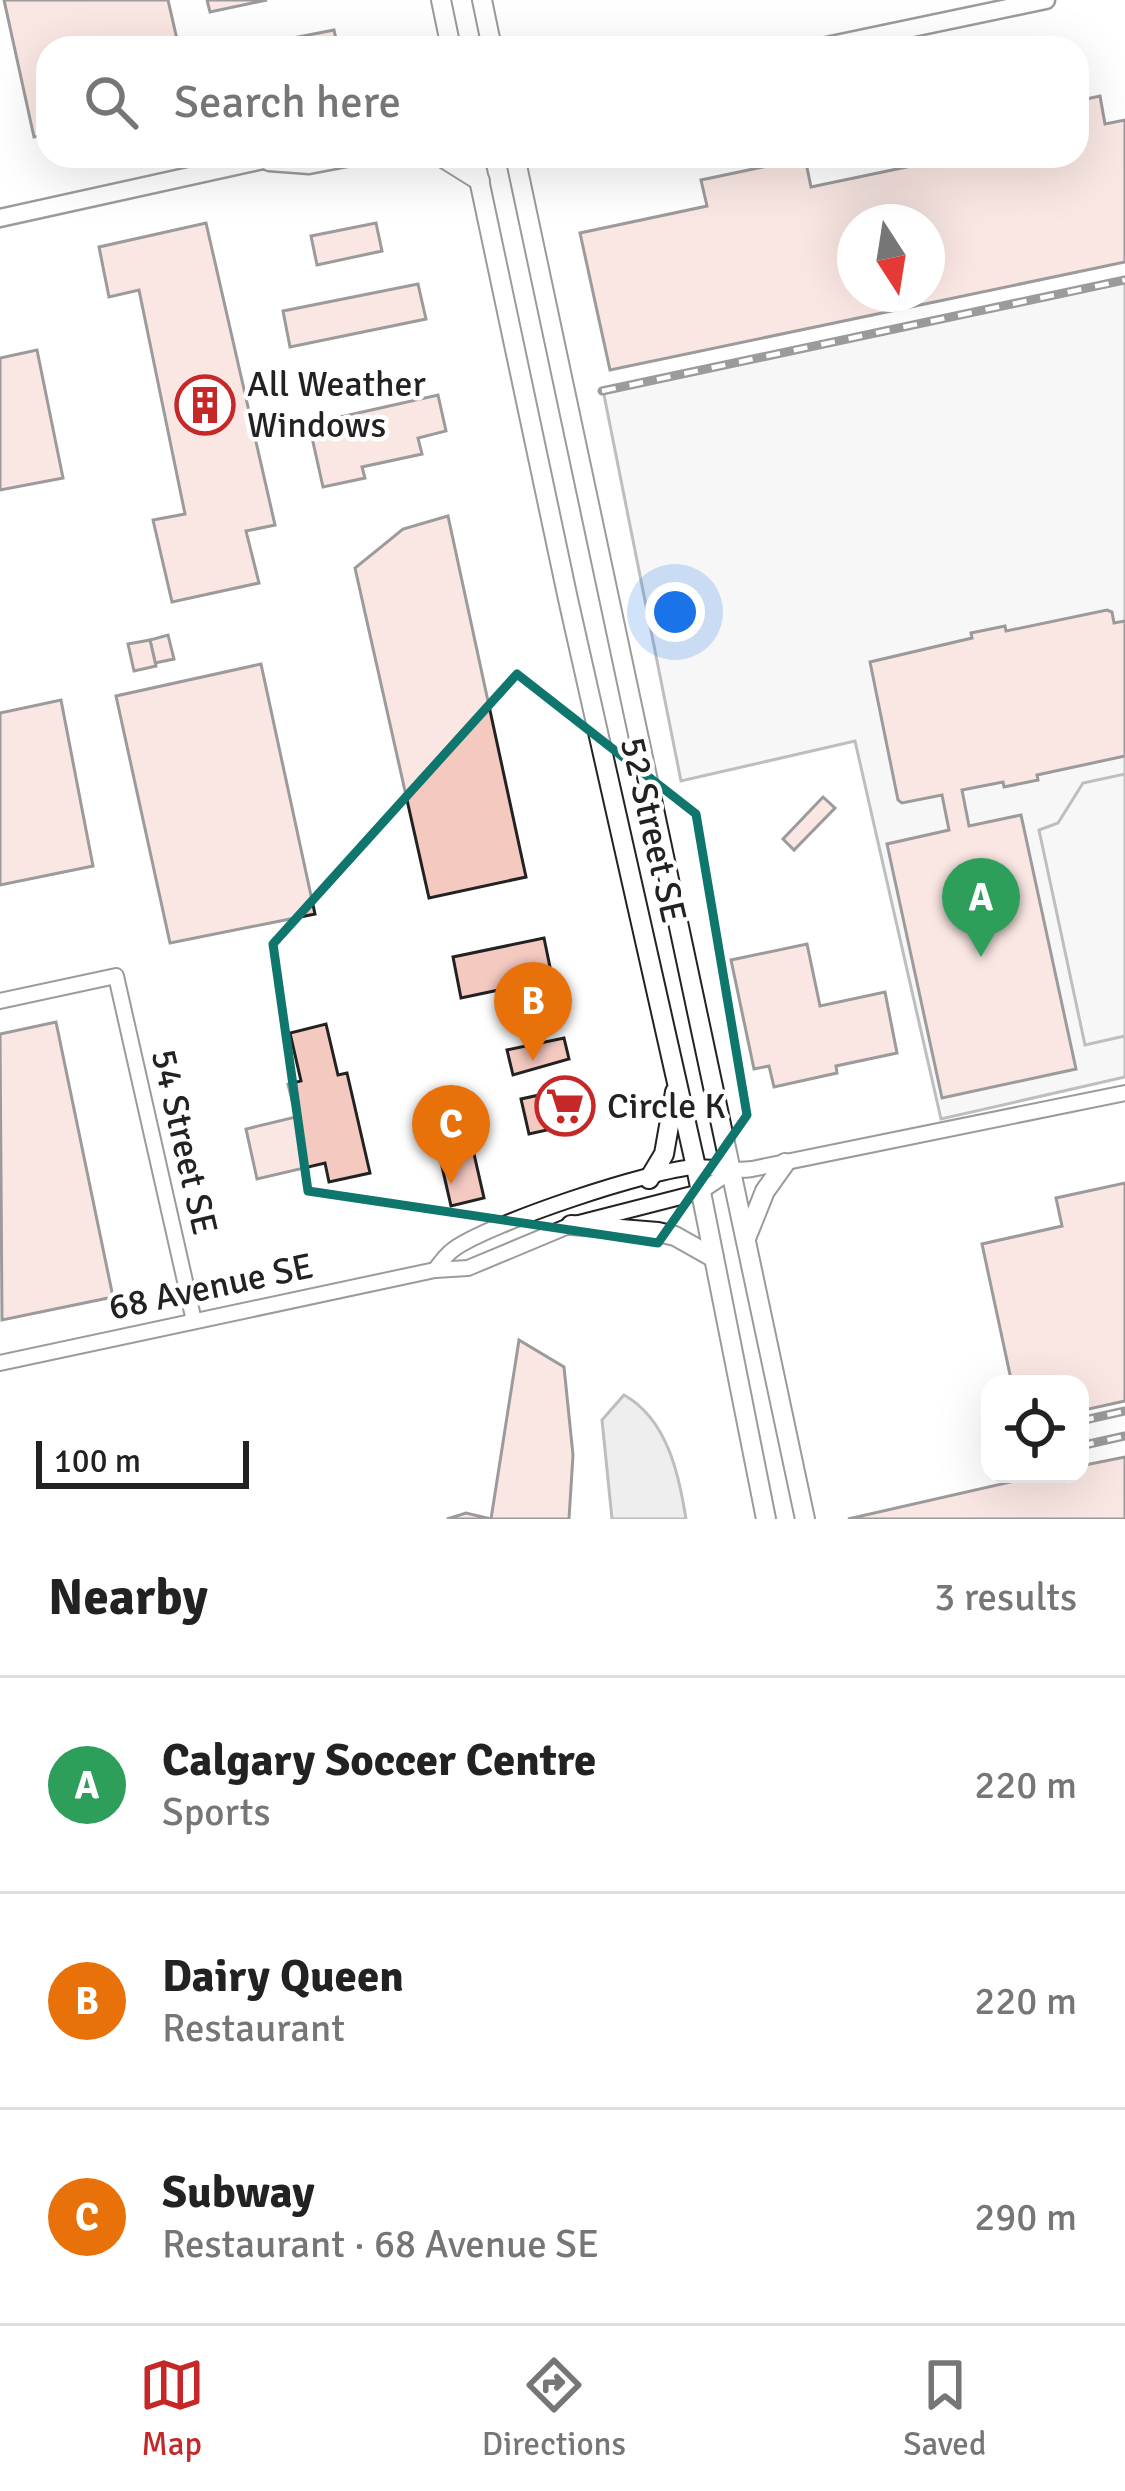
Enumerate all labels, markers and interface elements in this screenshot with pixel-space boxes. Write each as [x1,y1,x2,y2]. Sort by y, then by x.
search box [36,36,1089,168]
icon: search [78,69,144,135]
text: Search here [174,75,401,130]
north arrow [837,204,945,312]
place label: All Weather Windows [247,362,427,448]
building icon: All Weather Windows [174,374,236,436]
your location [645,582,705,642]
street label: 52 Street SE [610,733,696,927]
pin: A [942,858,1020,957]
pin: B [494,962,572,1061]
street label: 54 Street SE [141,1045,227,1239]
supermarket icon: Circle K [534,1075,596,1137]
place label: Circle K [607,1084,726,1129]
pin: C [412,1085,490,1184]
street label: 68 Avenue SE [105,1243,317,1331]
map controls [981,1375,1089,1483]
button: locate [981,1375,1089,1483]
scale bar [36,1435,249,1488]
text: 100 m [54,1441,141,1482]
text: Nearby [48,1566,208,1629]
text: 3 results [934,1573,1077,1621]
text: Calgary Soccer Centre [162,1733,596,1788]
text: A [75,1761,99,1809]
text: 220 m [974,1761,1077,1809]
text: Sports [162,1788,271,1836]
text: Dairy Queen [162,1949,404,2004]
text: B [75,1977,99,2025]
text: 220 m [974,1977,1077,2025]
text: Restaurant [162,2004,345,2052]
text: Subway [162,2165,315,2220]
text: C [75,2193,99,2241]
text: 290 m [974,2193,1077,2241]
text: Restaurant · 68 Avenue SE [162,2220,599,2268]
tab: Map [139,2352,205,2465]
tab: Directions [482,2352,626,2465]
tab: Saved [903,2352,986,2465]

